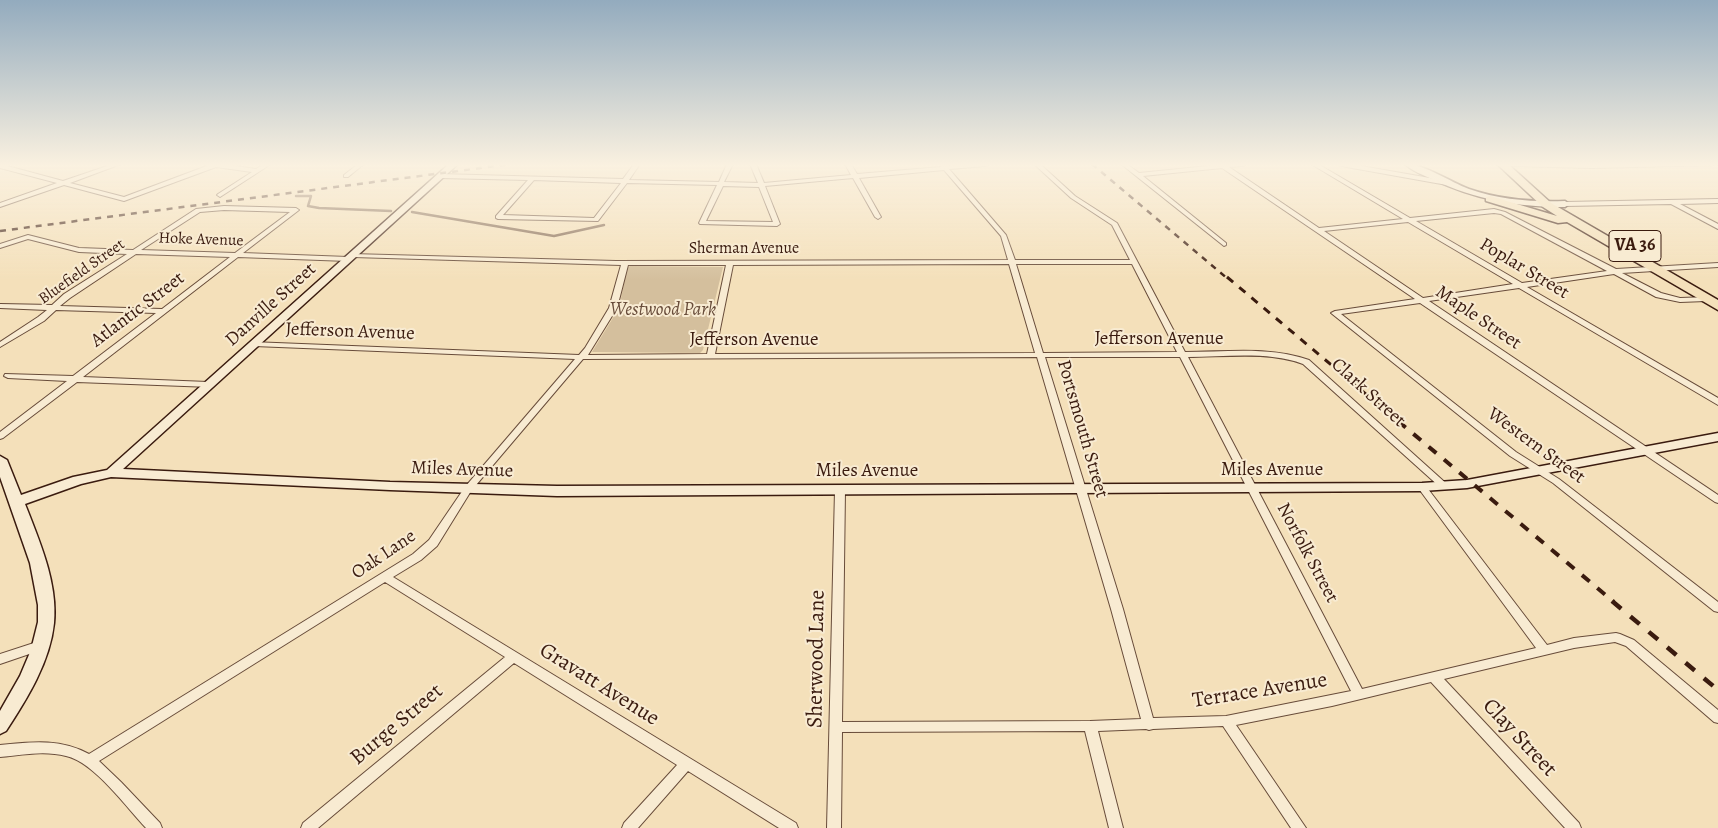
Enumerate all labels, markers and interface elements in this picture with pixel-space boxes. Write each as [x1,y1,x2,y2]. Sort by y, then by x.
street label: Hoke Avenue [158,229,244,251]
road number: VA 36 [1609,230,1661,262]
street label: Poplar Street [1475,233,1573,305]
street label: Bluefield Street [35,235,129,309]
street label: Sherman Avenue [689,239,799,259]
street label: Danville Street [221,258,321,352]
street label: Atlantic Street [87,267,189,353]
street label: Maple Street [1431,281,1525,355]
park label: Westwood Park [610,299,716,321]
street label: Jefferson Avenue [285,318,415,346]
street label: Jefferson Avenue [1094,328,1224,350]
street label: Jefferson Avenue [689,329,819,351]
street label: Clark Street [1326,354,1410,432]
street label: Portsmouth Street [1051,357,1113,501]
street label: Western Street [1483,403,1589,489]
street label: Miles Avenue [410,457,514,483]
street label: Miles Avenue [1221,459,1323,481]
street label: Miles Avenue [816,460,918,482]
street label: Norfolk Street [1271,499,1343,607]
street label: Oak Lane [348,525,420,585]
street label: Sherwood Lane [803,590,831,728]
street label: Gravatt Avenue [534,638,664,732]
street label: Terrace Avenue [1191,667,1329,715]
street label: Burge Street [345,679,449,771]
street label: Clay Street [1476,693,1562,783]

